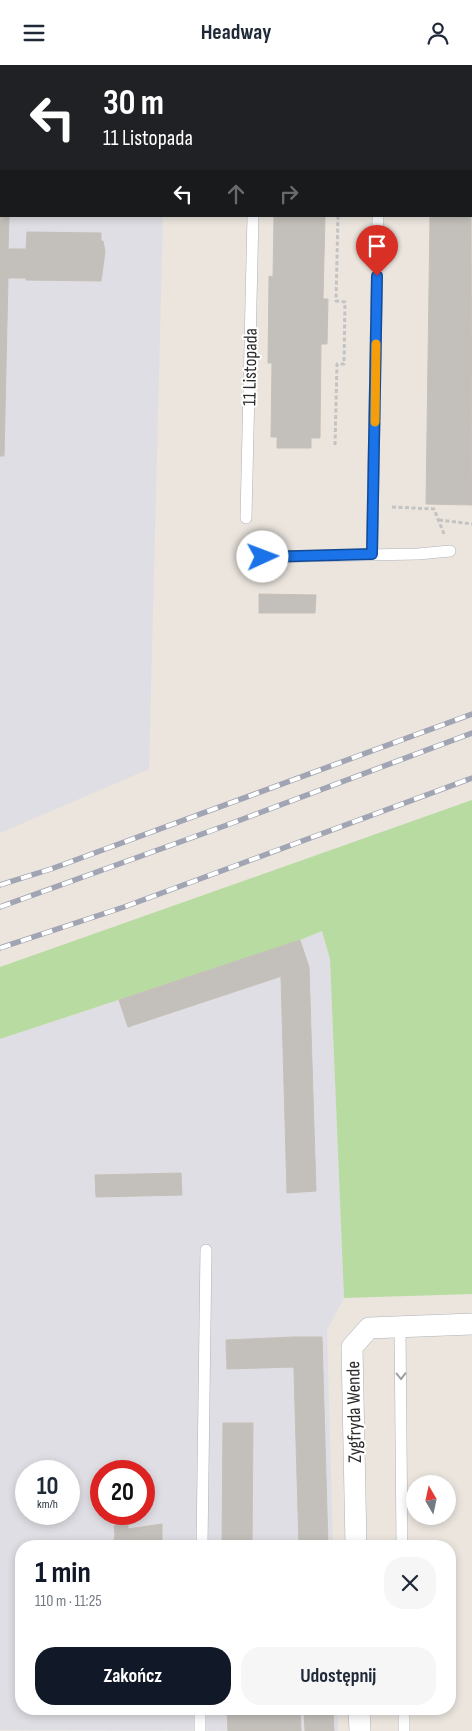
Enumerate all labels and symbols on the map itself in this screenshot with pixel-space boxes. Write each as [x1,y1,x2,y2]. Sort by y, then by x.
pin [356,225,398,276]
street label: 11 Listopada [238,328,263,406]
position arrow [236,530,288,582]
street label: Zygfryda Wende [342,1361,367,1463]
one-way arrow [396,1372,406,1380]
speed limit sign: 20 [90,1460,155,1525]
north arrow [406,1475,456,1525]

